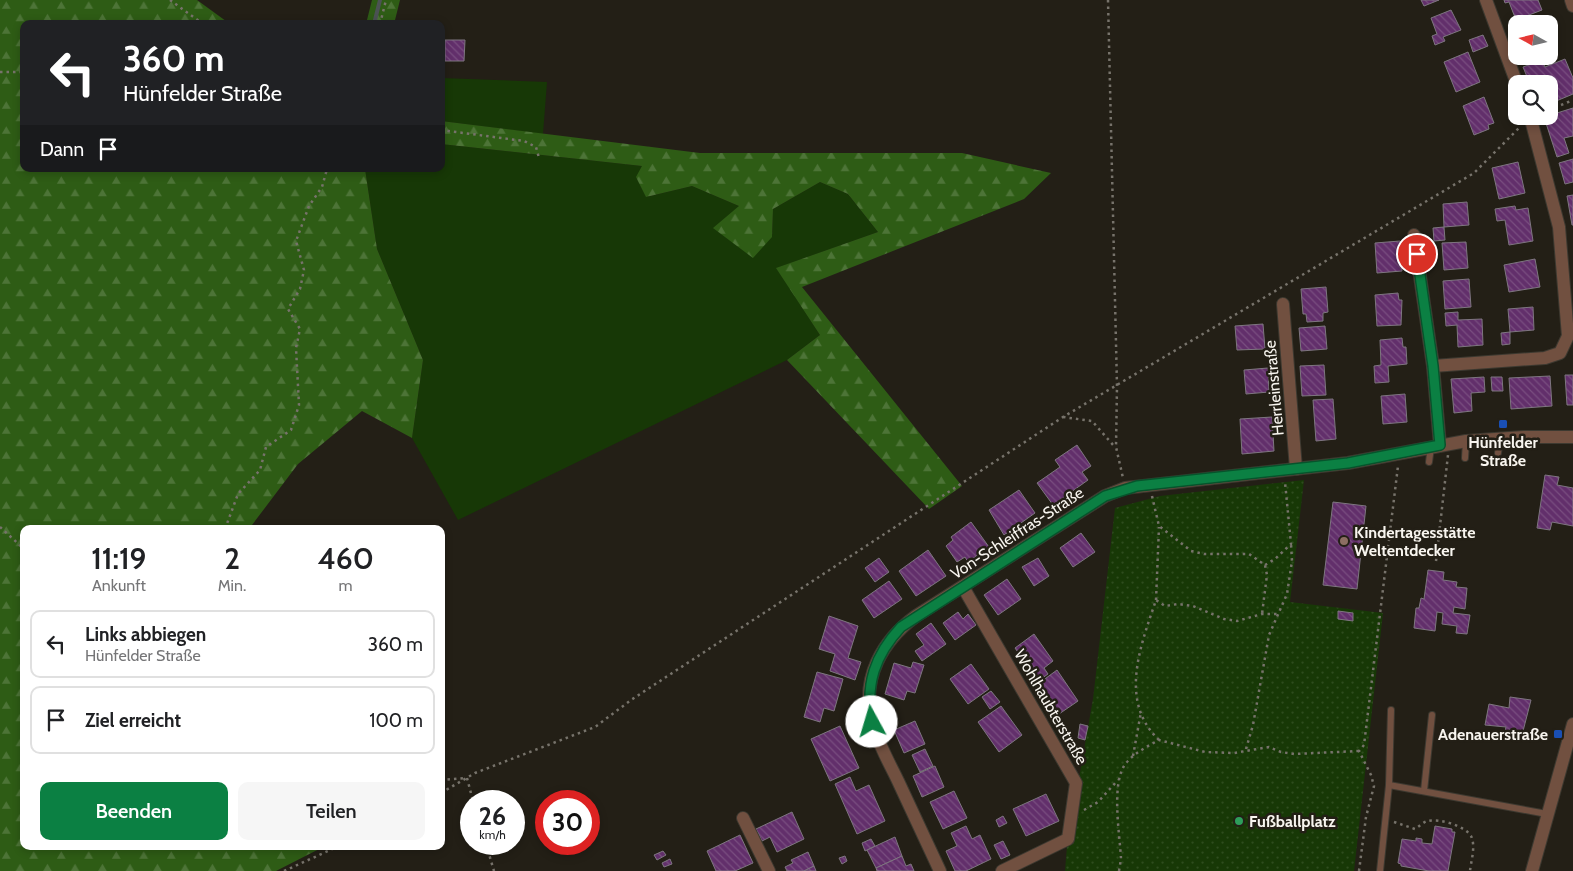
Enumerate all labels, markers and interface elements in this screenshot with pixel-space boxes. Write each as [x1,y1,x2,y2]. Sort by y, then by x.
north arrow [1508,15,1558,65]
map controls [1508,15,1558,125]
text: 360 m [123,37,225,80]
icon: left [40,40,105,105]
button: search [1508,75,1558,125]
text: Hünfelder Straße [123,80,282,107]
icon: arrive [94,135,122,163]
text: Dann [40,138,84,161]
pin [1396,233,1438,275]
icon: arrive [1403,240,1431,268]
street label: Herrleinstraße [1260,340,1288,436]
marker: Hünfelder Straße [1497,418,1509,430]
place label: Hünfelder Straße [1468,433,1538,470]
street label: Von-Schleiffras-Straße [947,483,1087,583]
place label: Kindertagesstätte Weltentdecker [1354,523,1476,560]
marker: Kindertagesstätte Weltentdecker [1338,535,1350,547]
text: 11:19 [91,540,147,577]
text: 2 [224,540,240,577]
text: 460 [318,540,374,577]
text: Ankunft [92,576,146,595]
text: Min. [218,576,246,595]
text: m [339,576,353,595]
text: Links abbiegen [85,623,206,646]
icon: left [42,630,70,658]
text: 360 m [368,633,423,656]
text: Hünfelder Straße [85,646,201,665]
street label: Wohlhaubterstraße [1010,646,1092,768]
position arrow [845,695,897,747]
icon: arrive [42,706,70,734]
text: Ziel erreicht [85,709,181,732]
text: 100 m [369,709,423,732]
place label: Adenauerstraße [1438,725,1548,744]
marker: Adenauerstraße [1552,728,1564,740]
button: Beenden [40,782,228,840]
button: Teilen [238,782,425,840]
speed limit sign: 30 [535,790,600,855]
text: 26 [479,801,506,831]
place label: Fußballplatz [1249,812,1336,831]
marker: Fußballplatz [1233,815,1245,827]
text: km/h [479,827,506,842]

